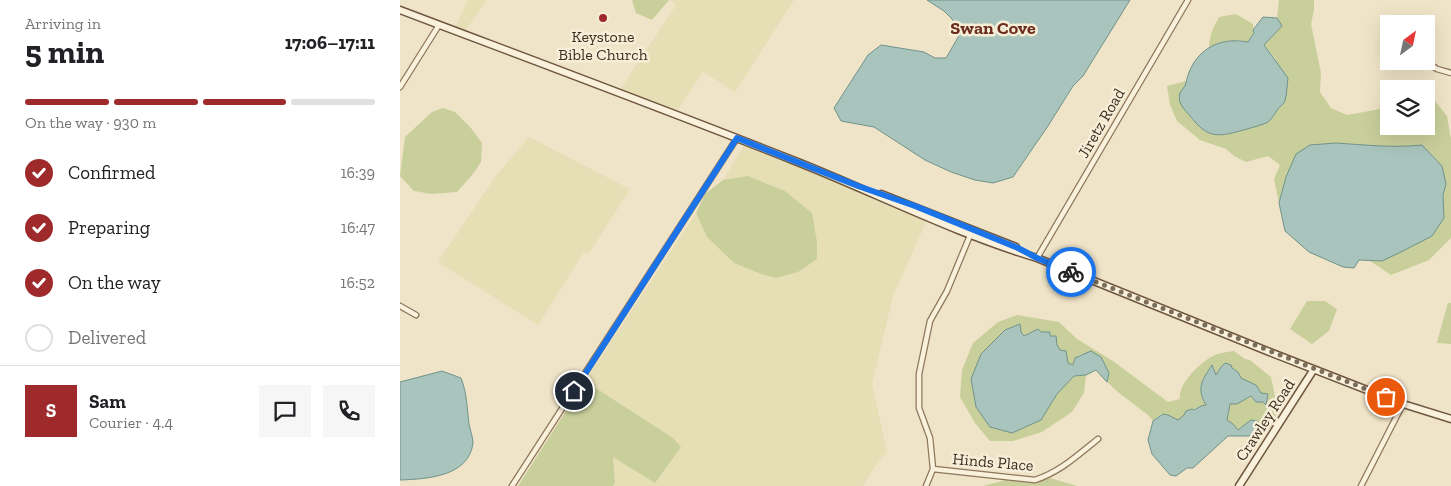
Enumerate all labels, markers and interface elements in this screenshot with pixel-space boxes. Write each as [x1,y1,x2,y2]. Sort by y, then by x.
marker: Keystone Bible Church [597,12,609,24]
text: Arriving in [25,14,101,33]
north arrow [1380,15,1435,70]
map controls [1380,15,1435,135]
district label: Swan Cove [950,17,1036,39]
place label: Keystone Bible Church [558,27,648,64]
text: 17:06–17:11 [285,31,375,54]
text: 5 min [25,33,104,71]
button: layers [1380,80,1435,135]
street label: Jiretz Road [1073,85,1129,161]
text: On the way · 930 m [25,113,156,132]
icon: check [25,159,53,187]
text: Confirmed [68,161,155,184]
text: 16:39 [340,163,375,182]
icon: check [25,214,53,242]
text: Preparing [68,216,150,239]
text: 16:47 [341,218,375,237]
courier [1046,247,1096,297]
icon: bike [1057,258,1085,286]
icon: check [25,269,53,297]
text: On the way [68,271,161,294]
text: 16:52 [340,273,375,292]
text: Delivered [68,326,146,349]
pin [553,370,595,412]
street label: Crawley Road [1231,375,1299,465]
pin [1365,376,1407,418]
icon: home [560,377,588,405]
icon: bag [1372,383,1400,411]
button: chat [259,385,311,437]
button: phone [323,385,375,437]
text: Sam [89,390,126,413]
text: S [46,399,56,422]
text: Courier · 4.4 [89,413,173,432]
street label: Hinds Place [952,449,1034,475]

